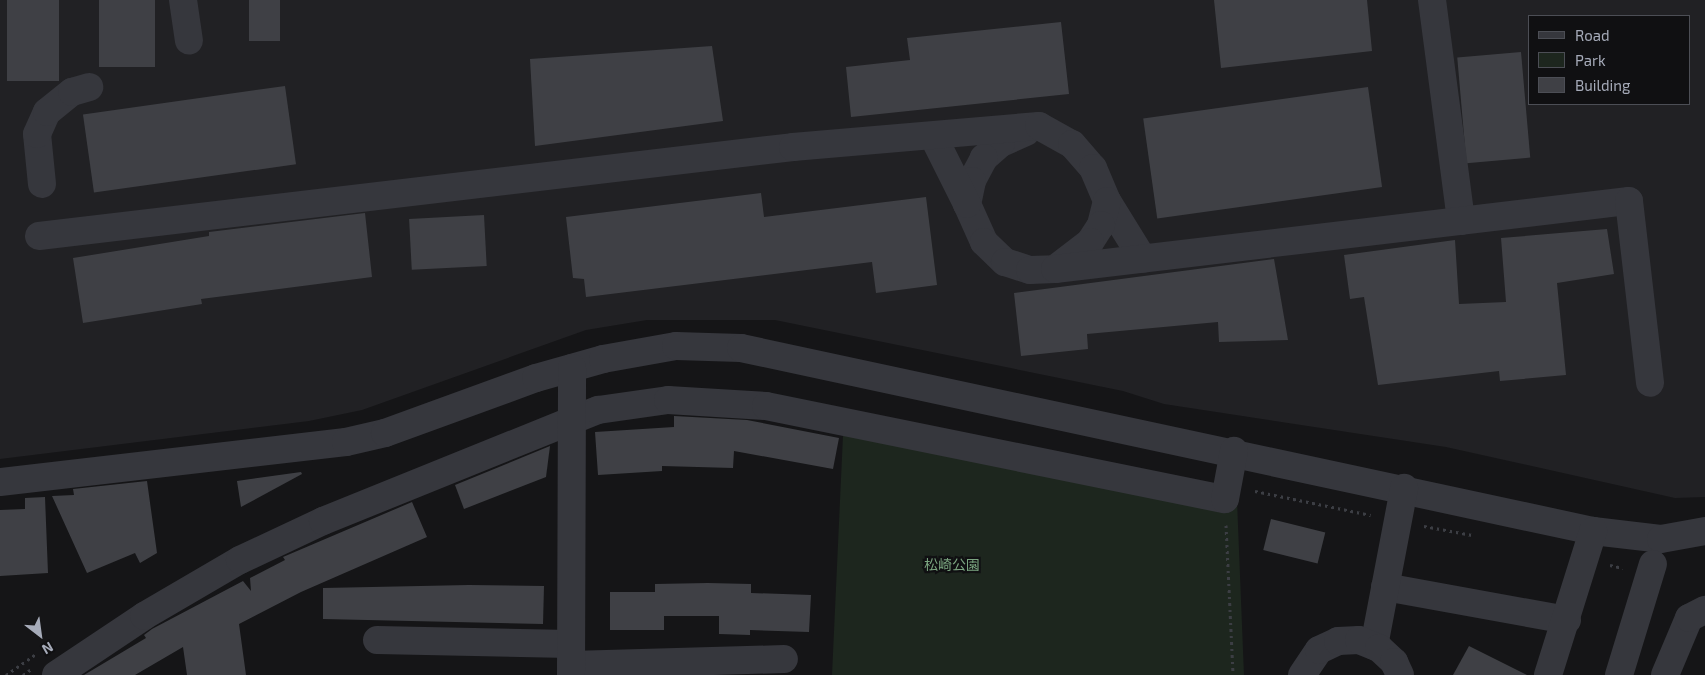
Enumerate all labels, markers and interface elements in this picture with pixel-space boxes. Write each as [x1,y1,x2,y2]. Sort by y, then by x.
legend [1528,15,1690,105]
text: Road [1575,26,1610,44]
text: Park [1575,51,1606,69]
text: Building [1575,76,1630,94]
park label: 松崎公園 [924,557,980,573]
north arrow [15,610,65,660]
text: N [39,639,56,658]

